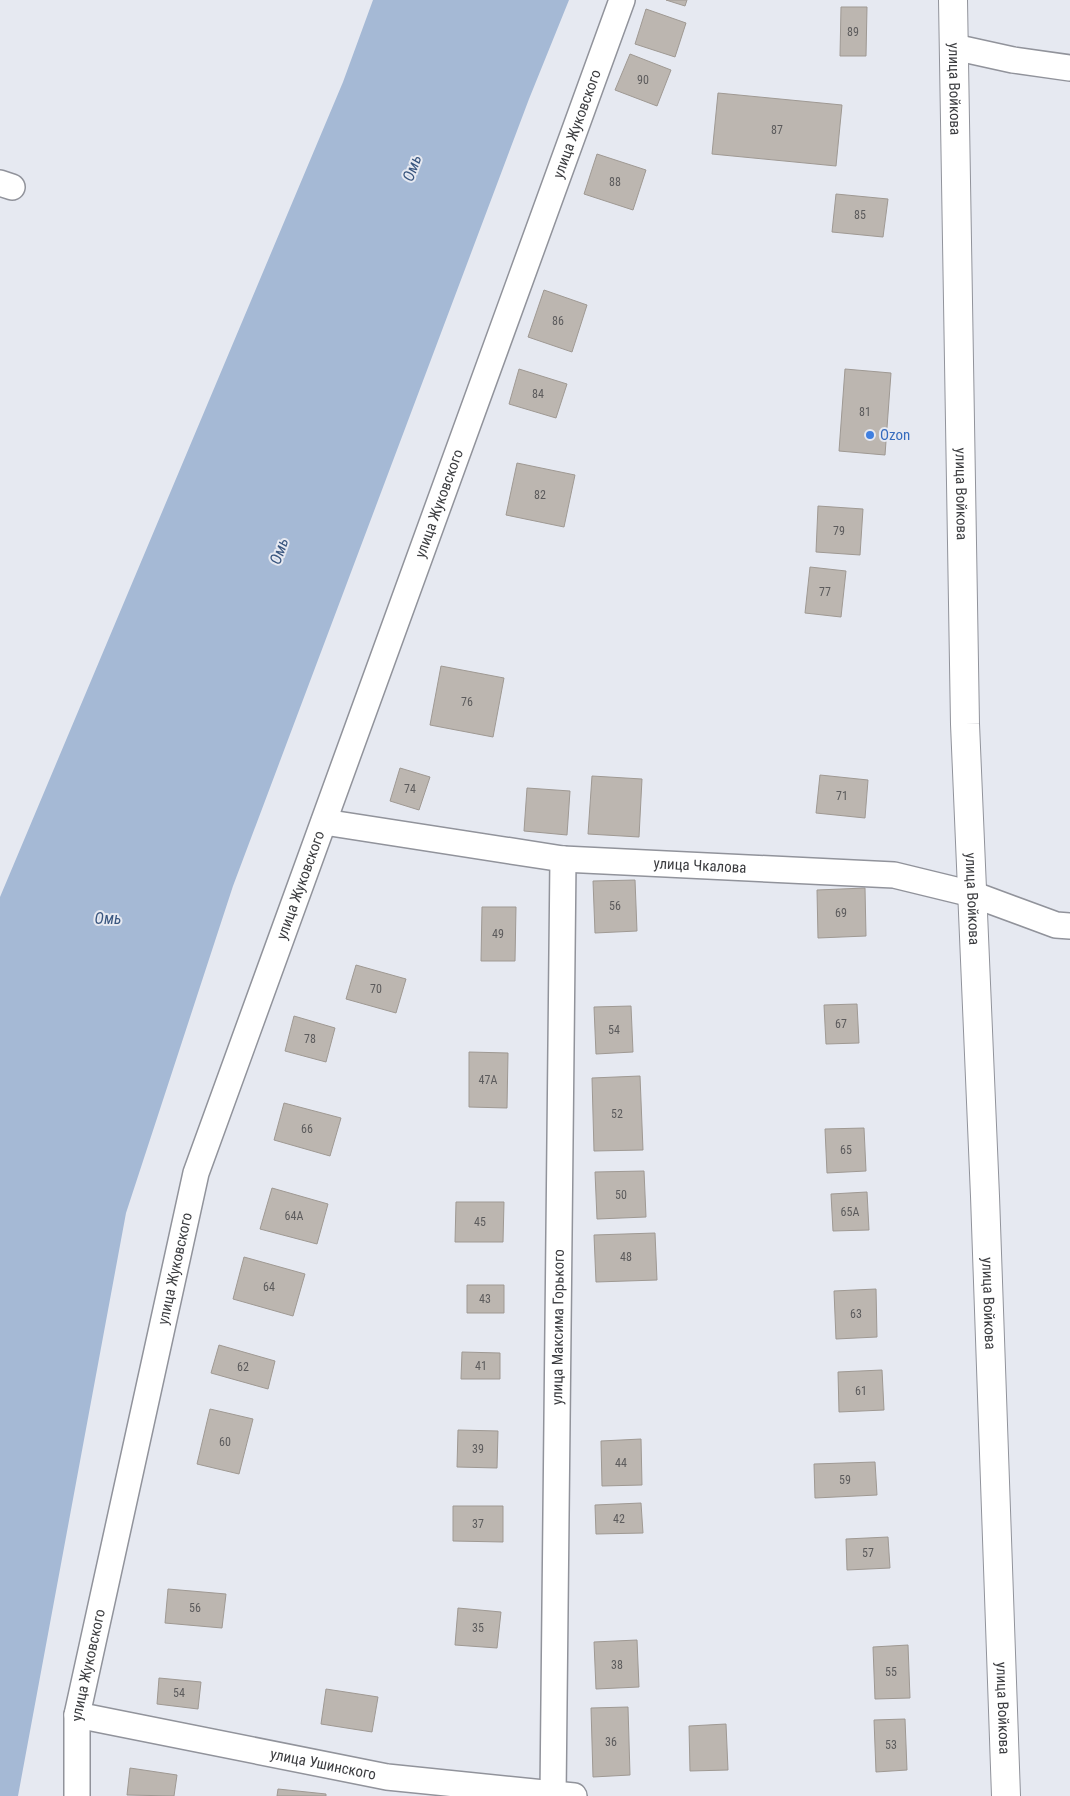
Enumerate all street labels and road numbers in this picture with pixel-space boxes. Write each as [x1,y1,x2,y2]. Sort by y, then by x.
street label: улица Войкова [945,43,964,135]
street label: улица Жуковского [549,67,605,181]
street label: улица Жуковского [411,447,467,560]
street label: улица Войкова [951,448,971,540]
street label: улица Жуковского [273,829,328,942]
street label: улица Войкова [961,852,983,945]
street label: улица Чкалова [653,854,747,877]
street label: улица Жуковского [154,1211,196,1326]
street label: улица Максима Горького [548,1249,568,1405]
street label: улица Войкова [978,1257,999,1350]
street label: улица Жуковского [68,1607,109,1721]
street label: улица Войкова [992,1662,1014,1755]
street label: улица Ушинского [269,1745,378,1784]

